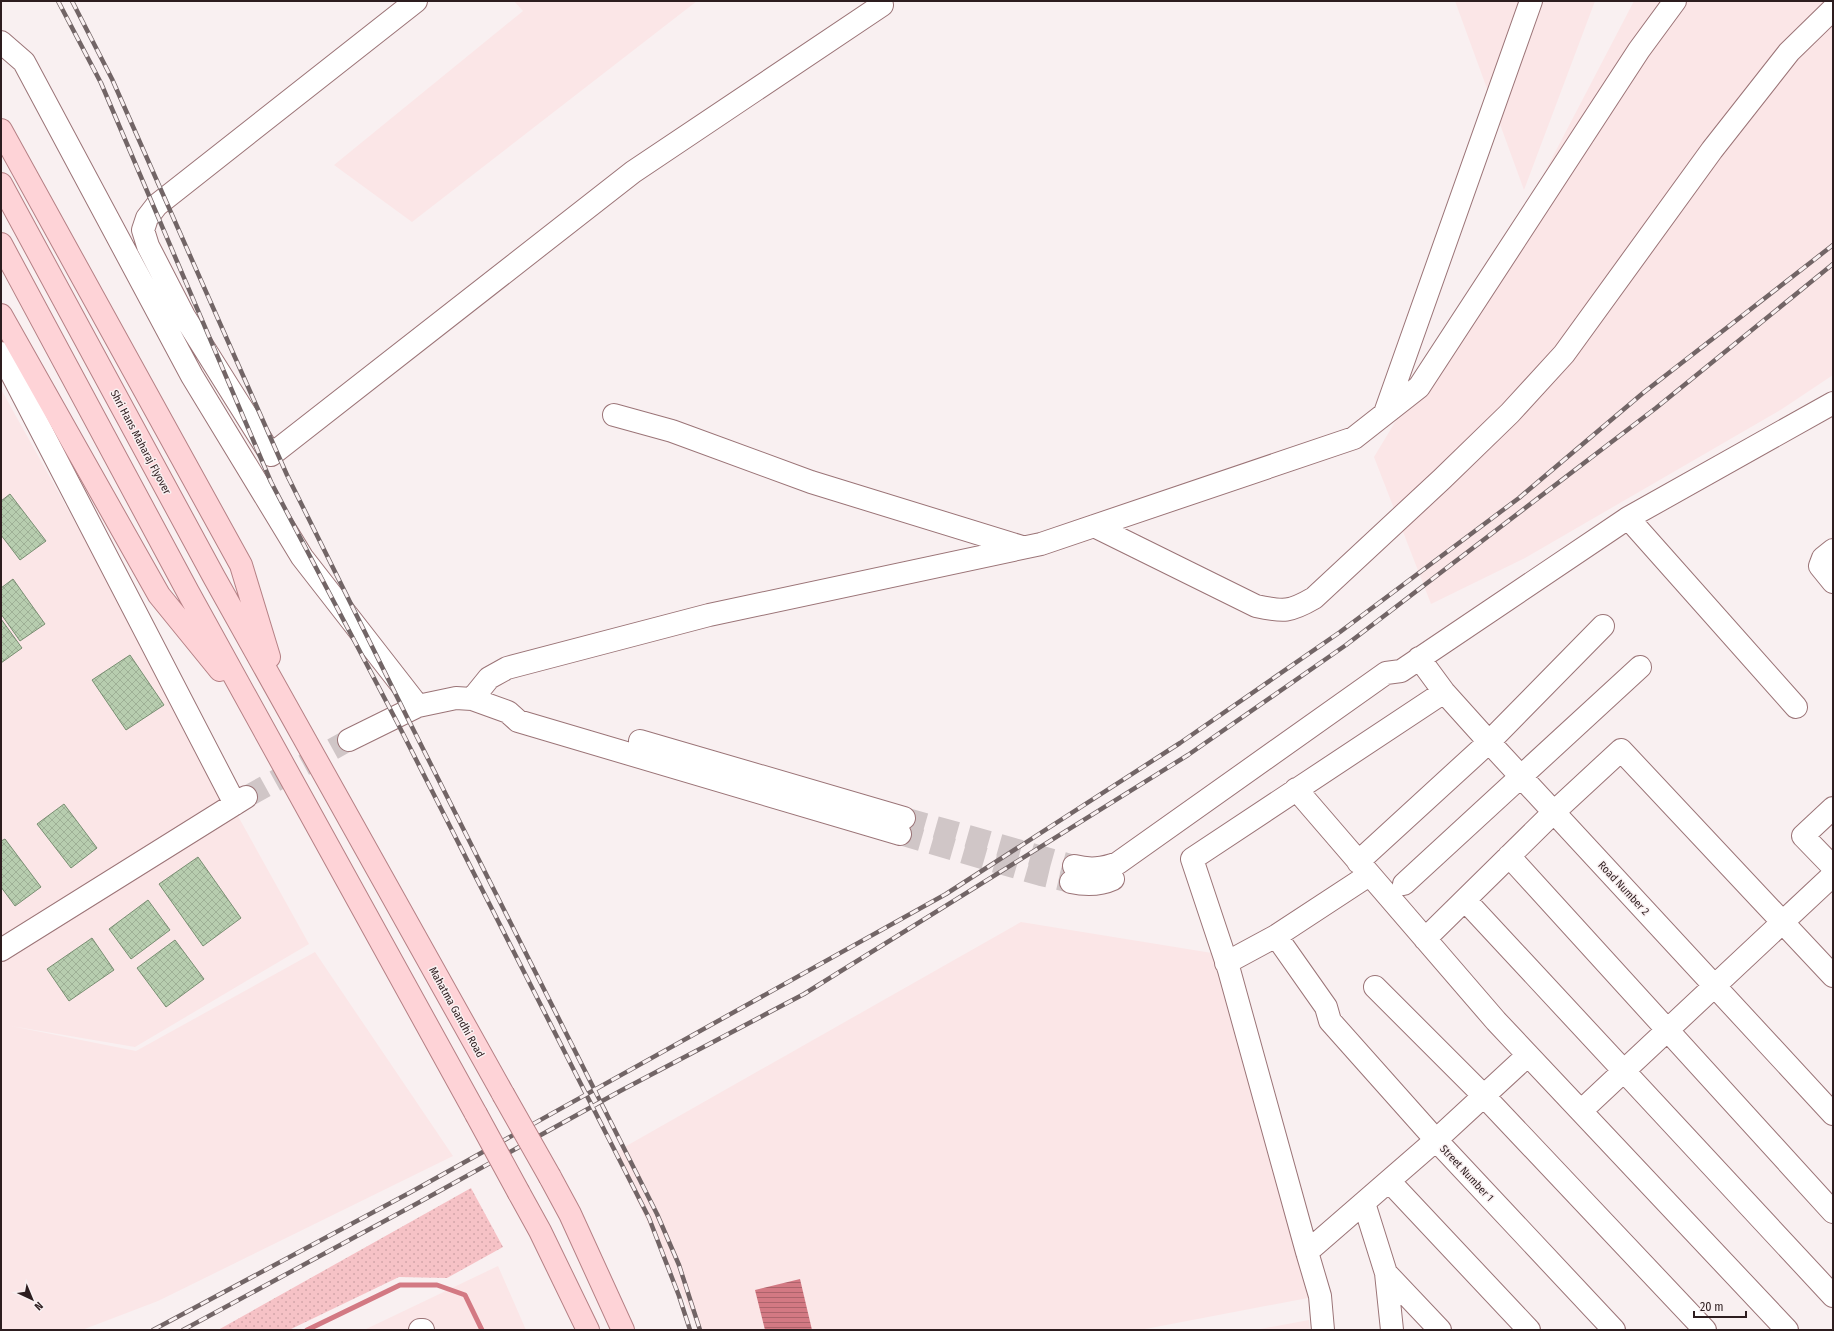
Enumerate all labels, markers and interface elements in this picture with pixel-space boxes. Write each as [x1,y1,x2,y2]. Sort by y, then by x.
street label: Shri Hans Maharaj Flyover [108,388,174,497]
street label: Road Number 2 [1595,859,1652,918]
street label: Mahatma Gandhi Road [426,965,487,1060]
street label: Street Number 1 [1437,1142,1496,1204]
north arrow [12,1279,52,1319]
scale bar [1694,1293,1746,1319]
text: N [32,1299,45,1313]
text: 20 m [1700,1300,1724,1314]

